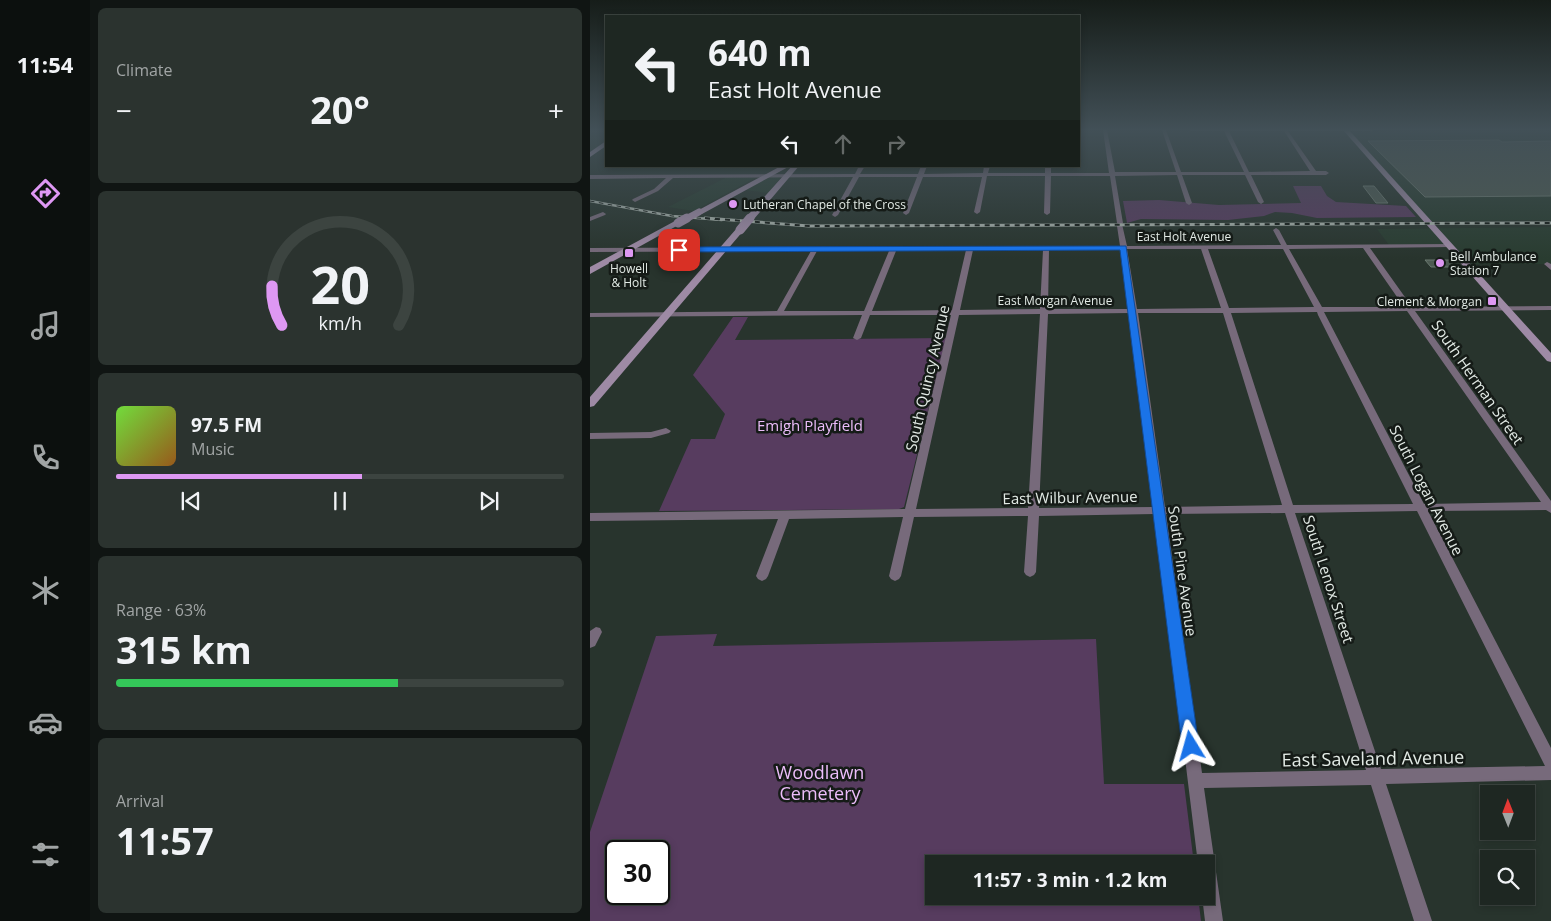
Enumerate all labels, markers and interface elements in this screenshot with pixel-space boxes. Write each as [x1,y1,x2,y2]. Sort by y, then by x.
text: 640 m [708,29,812,76]
icon: left [625,35,690,100]
text: 11:54 [17,49,73,79]
text: Climate [116,59,173,81]
text: East Holt Avenue [708,74,882,104]
text: 20° [310,83,370,135]
text: − [116,91,132,129]
text: + [548,91,564,129]
icon: left [776,130,804,158]
icon: ahead [829,130,857,158]
icon: right [882,130,910,158]
icon: directions [28,176,63,211]
place label: Lutheran Chapel of the Cross [743,196,906,213]
marker: Lutheran Chapel of the Cross [727,198,739,210]
street label: East Holt Avenue [1137,228,1232,245]
pin [658,229,700,271]
icon: arrive [665,236,693,264]
marker: Howell & Holt [623,247,635,259]
text: 20 [310,248,370,319]
place label: Bell Ambulance Station 7 [1450,248,1537,279]
marker: Bell Ambulance Station 7 [1434,257,1446,269]
place label: Howell & Holt [610,260,648,291]
street label: East Morgan Avenue [998,292,1113,309]
place label: Clement & Morgan [1377,293,1482,310]
marker: Clement & Morgan [1486,295,1498,307]
street label: South Quincy Avenue [900,303,954,453]
icon: music [28,308,63,343]
text: km/h [318,311,362,335]
street label: South Herman Street [1427,316,1529,448]
text: 97.5 FM [191,412,262,438]
park label: Emigh Playfield [757,415,863,435]
street label: South Logan Avenue [1386,422,1468,558]
text: Music [191,438,235,460]
icon: phone [28,440,63,475]
street label: East Wilbur Avenue [1002,486,1138,508]
icon: previous [177,487,205,515]
icon: pause [326,487,354,515]
icon: next [475,487,503,515]
street label: South Pine Avenue [1164,505,1202,637]
street label: South Lenox Street [1299,513,1359,645]
icon: climate [28,573,63,608]
text: Range · 63% [116,599,206,621]
text: 315 km [116,623,252,675]
icon: car [28,705,63,740]
position arrow [1164,719,1216,771]
street label: East Saveland Avenue [1282,744,1464,772]
park label: Woodlawn Cemetery [776,760,864,805]
north arrow [1480,785,1535,840]
map controls [1480,785,1535,905]
text: Arrival [116,790,164,812]
text: 11:57 [116,814,214,866]
icon: filters [28,837,63,872]
speed limit sign: 30 [605,840,670,905]
button: search [1480,850,1535,905]
text: 11:57 · 3 min · 1.2 km [973,867,1167,893]

